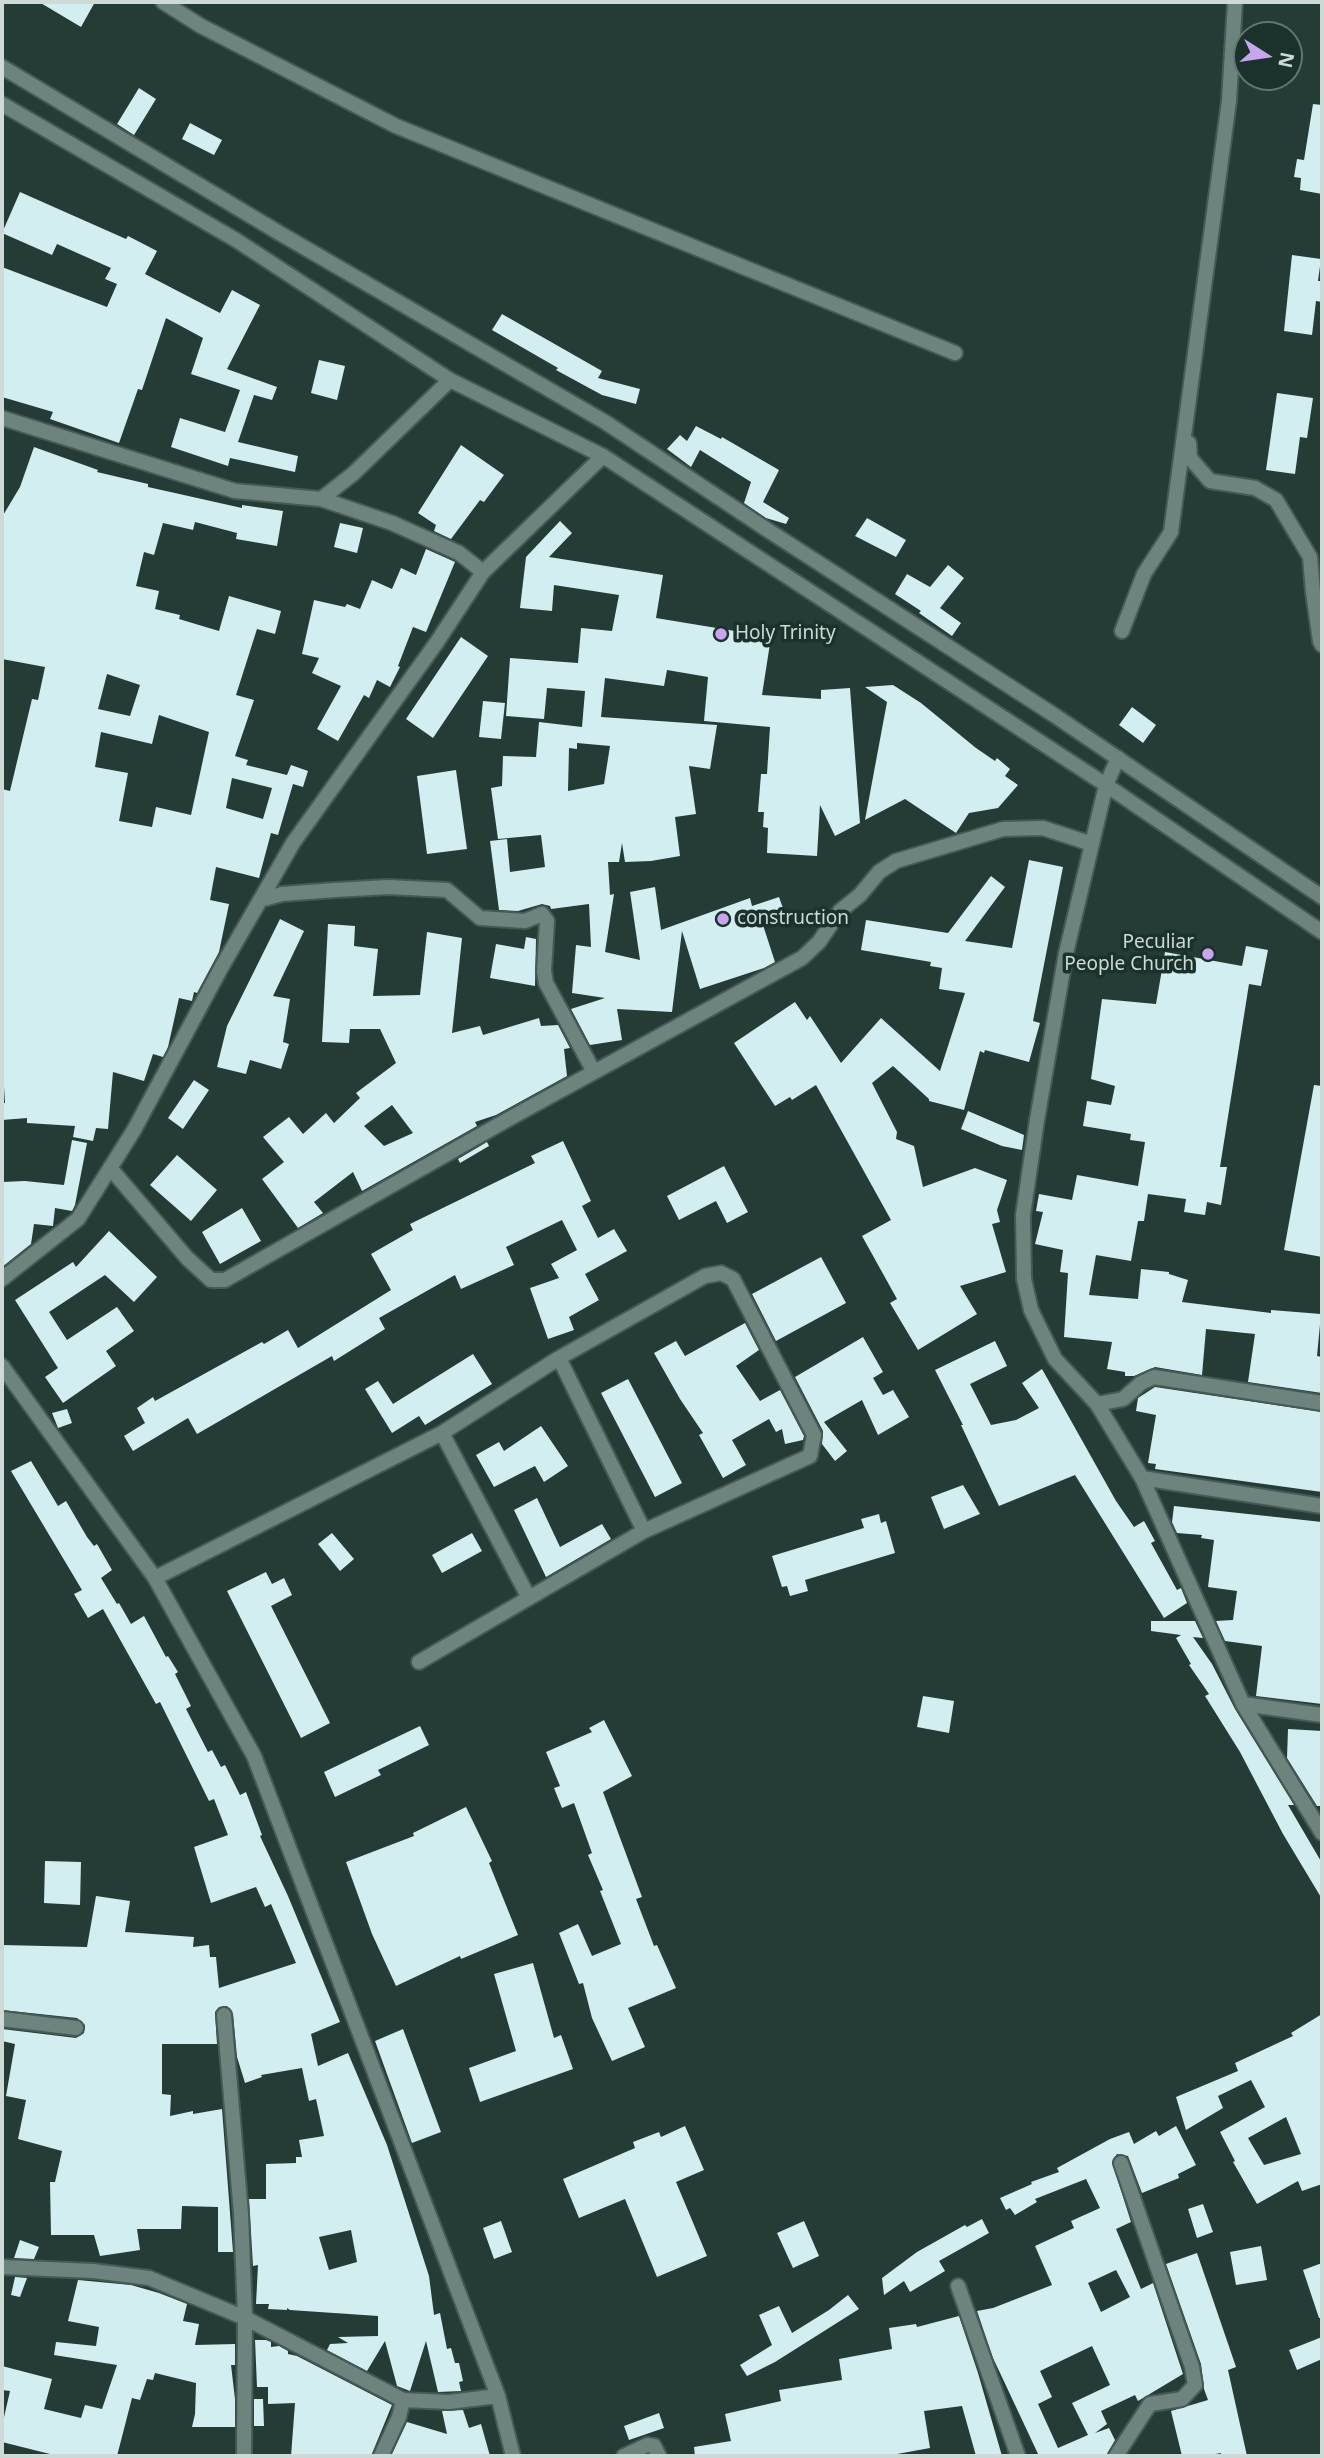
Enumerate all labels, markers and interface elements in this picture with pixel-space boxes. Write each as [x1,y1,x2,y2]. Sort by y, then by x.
north arrow [1233,21,1303,91]
text: N [1272,50,1301,70]
place label: Holy Trinity [735,623,836,645]
marker: Holy Trinity [713,626,729,642]
place label: construction [737,908,849,930]
marker: construction [715,911,731,927]
place label: Peculiar People Church [1064,932,1194,976]
marker: Peculiar People Church [1200,946,1216,962]

